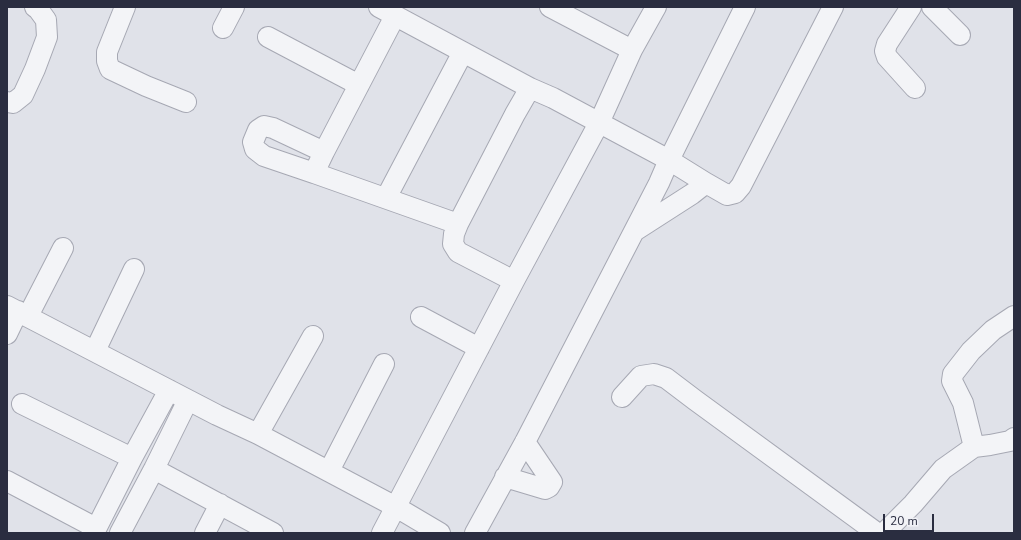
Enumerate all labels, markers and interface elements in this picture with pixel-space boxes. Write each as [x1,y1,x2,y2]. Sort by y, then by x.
scale bar [885,506,936,532]
text: 20 m [890,513,918,529]

